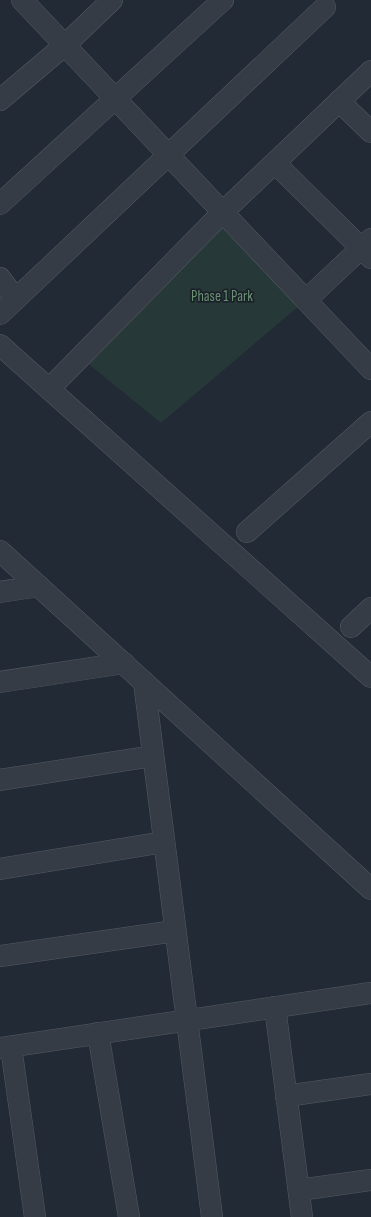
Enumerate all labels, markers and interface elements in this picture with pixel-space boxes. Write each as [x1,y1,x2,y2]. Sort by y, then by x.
park label: Phase 1 Park [191,287,253,306]

